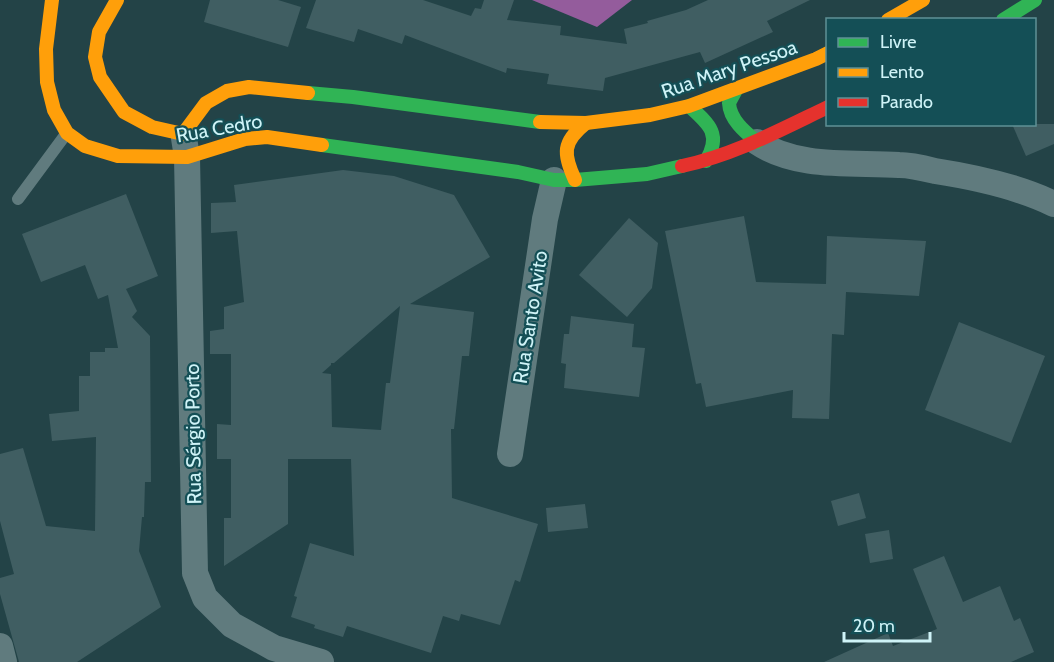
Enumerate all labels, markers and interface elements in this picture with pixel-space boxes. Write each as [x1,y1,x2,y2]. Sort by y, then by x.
legend [826,18,1036,126]
text: Livre [880,31,916,53]
street label: Rua Mary Pessoa [658,34,800,103]
text: Lento [880,61,924,83]
text: Parado [880,91,933,113]
street label: Rua Cedro [174,109,264,147]
street label: Rua Santo Avito [508,249,552,385]
street label: Rua Sérgio Porto [180,363,206,505]
scale bar [844,605,930,643]
text: 20 m [853,615,895,637]

